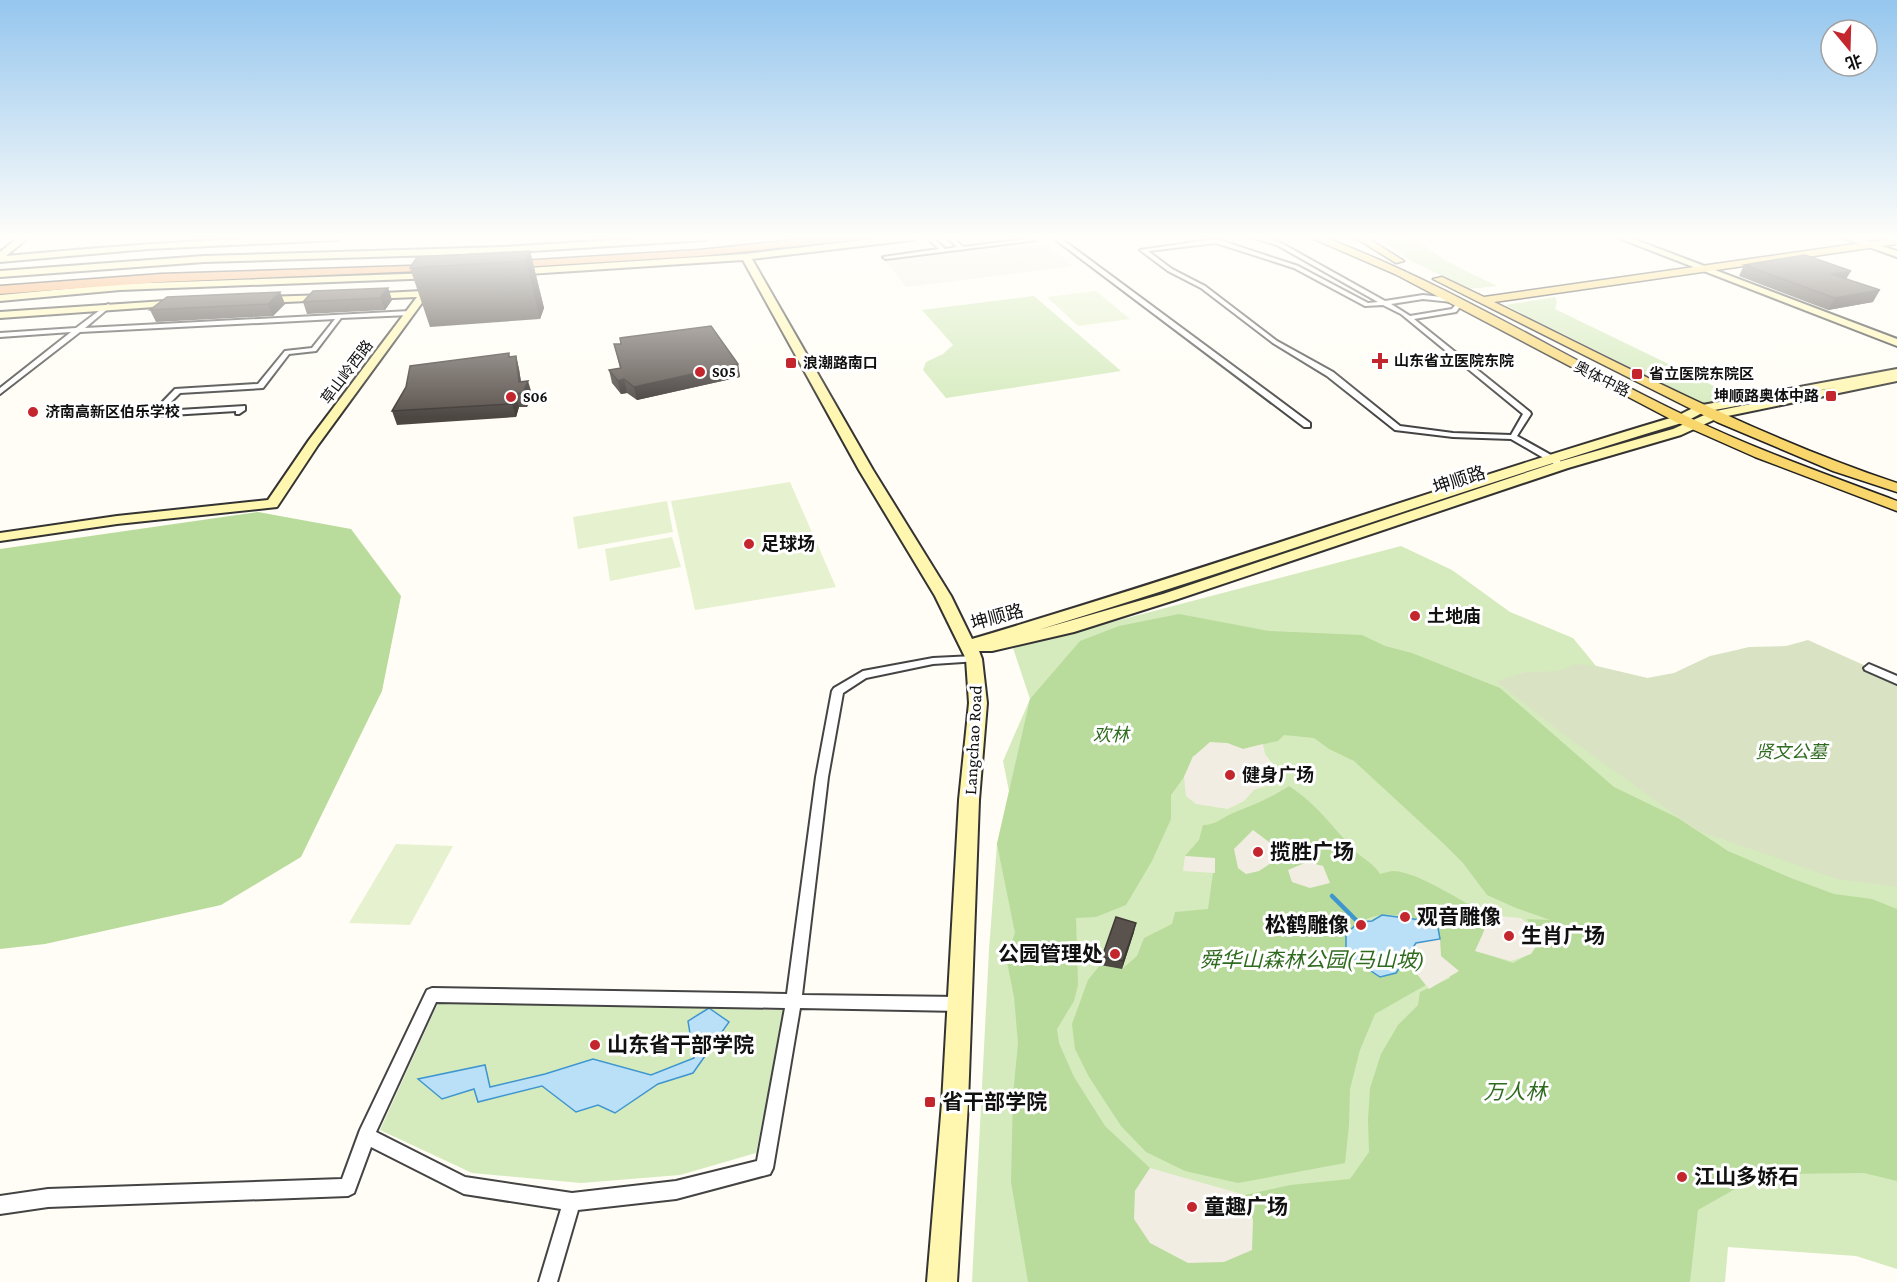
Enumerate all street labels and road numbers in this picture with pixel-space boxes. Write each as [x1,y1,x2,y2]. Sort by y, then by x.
street label: 草山岭西路 [317,337,376,407]
street label: 奥体中路 [1572,358,1632,400]
street label: 坤顺路 [1430,462,1488,498]
street label: 坤顺路 [968,600,1026,634]
street label: Langchao Road [960,684,986,795]

